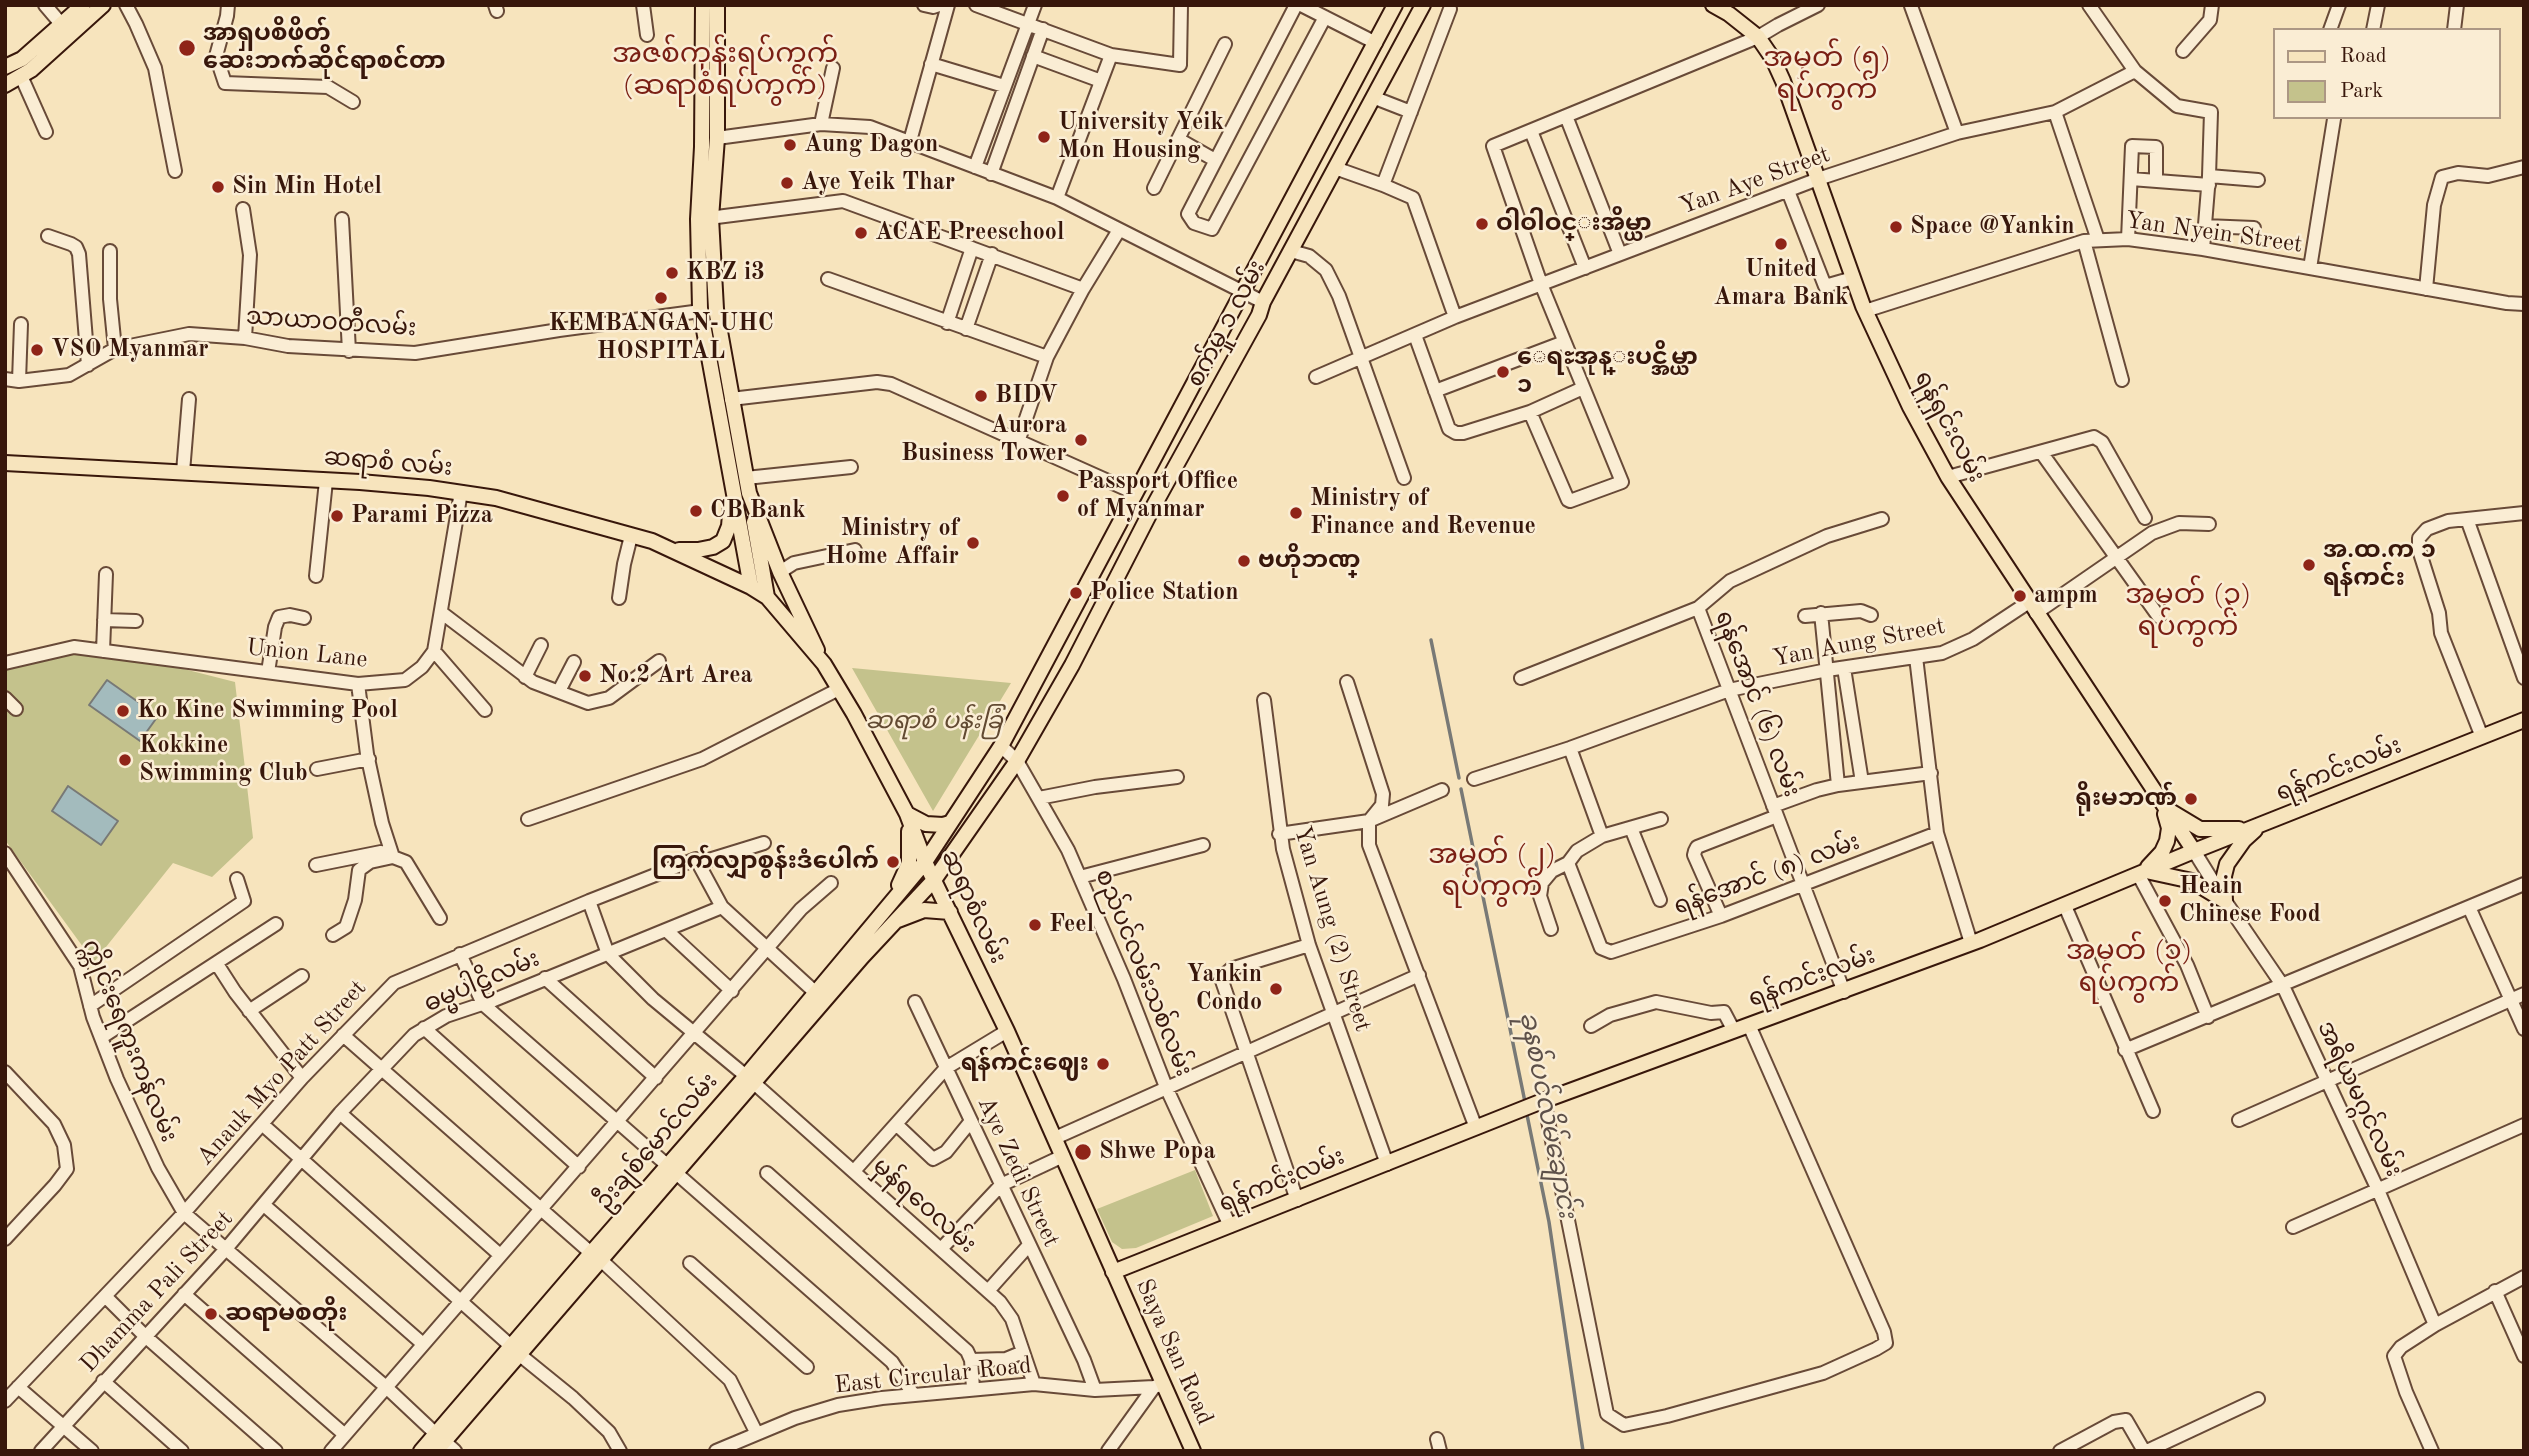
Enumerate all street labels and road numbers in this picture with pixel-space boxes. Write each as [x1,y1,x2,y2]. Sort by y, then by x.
street label: Yan Aye Street [1676,141,1834,221]
street label: Yan Nyein Street [2124,206,2304,260]
street label: စက်မှု ၁ လမ်း [1182,256,1272,392]
street label: သာယာဝတီလမ်း [245,303,417,343]
street label: ရန်ရှင်းလမ်း [1908,366,1990,488]
street label: ဆရာစံ လမ်း [323,443,453,483]
street label: ရန်အောင် (၆) လမ်း [1708,607,1806,801]
street label: Yan Aung Street [1770,612,1948,674]
street label: Union Lane [245,633,369,675]
street label: ရန်ကင်းလမ်း [2272,732,2406,808]
street label: Yan Aung (2) Street [1287,823,1377,1035]
street label: ရန်အောင် (၈) လမ်း [1670,828,1864,922]
street label: ဆရာစံလမ်း [934,846,1012,968]
street label: စည်ပင်လမ်းသစ်လမ်း [1088,865,1198,1081]
street label: က္ကိုင်းရေကူးကန်လမ်း [75,935,183,1147]
street label: ရန်ကင်းလမ်း [1745,942,1879,1014]
street label: ဓမ္မပါဠိလမ်း [420,945,544,1019]
street label: Anauk Myo Patt Street [191,974,373,1172]
street label: အရိယမဂ္ဂင်လမ်း [2310,1017,2408,1181]
street label: ဦးချစ်မောင်လမ်း [590,1068,724,1216]
street label: Aye Zedi Street [971,1092,1065,1252]
street label: ရန်ကင်းလမ်း [1215,1143,1349,1219]
street label: မှန်ရဝေလမ်း [866,1152,982,1260]
street label: Dhamma Pali Street [75,1205,239,1379]
street label: Saya San Road [1129,1275,1219,1429]
street label: East Circular Road [833,1351,1033,1401]

